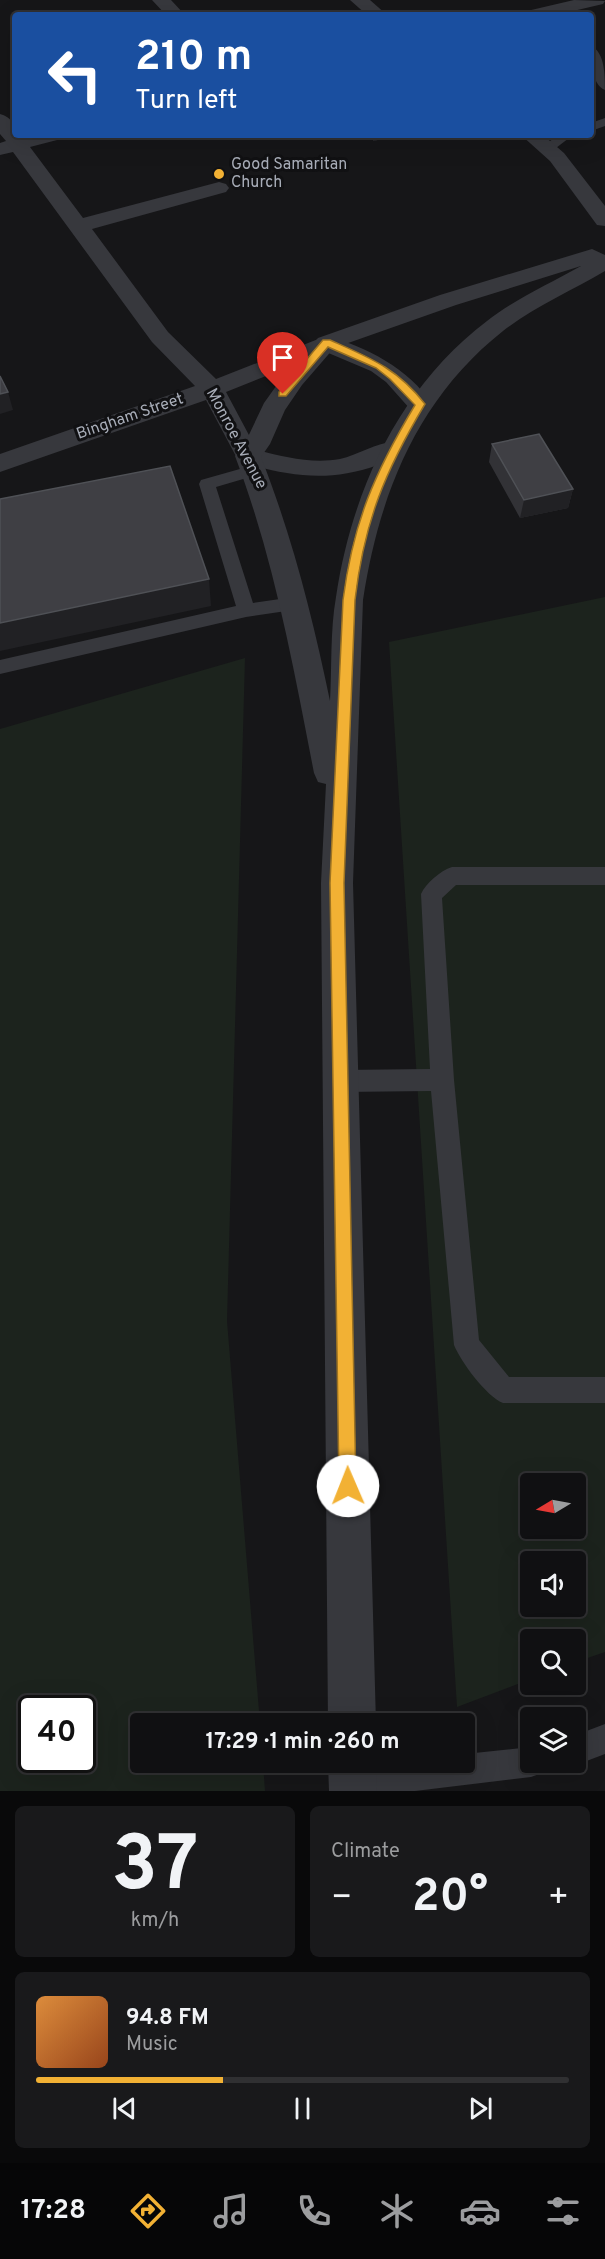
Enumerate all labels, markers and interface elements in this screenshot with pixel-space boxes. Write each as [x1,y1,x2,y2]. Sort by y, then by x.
text: 210 m [135,32,252,85]
icon: left [36,36,114,114]
text: Turn left [135,84,237,118]
place label: Good Samaritan Church [231,155,347,193]
marker: Good Samaritan Church [212,167,226,181]
pin [257,332,308,394]
icon: arrive [266,341,299,374]
street label: Monroe Avenue [201,385,271,493]
street label: Bingham Street [74,389,186,445]
position arrow [316,1454,380,1518]
north arrow [520,1473,586,1539]
map controls [520,1473,586,1773]
button: sound [520,1551,586,1617]
button: search [520,1629,586,1695]
speed limit sign: 40 [18,1695,96,1773]
button: layers [520,1707,586,1773]
text: 17:29 · 1 min · 260 m [206,1729,399,1756]
text: 37 [111,1819,199,1918]
text: Climate [331,1839,400,1865]
text: 20° [412,1870,488,1927]
text: − [331,1878,352,1920]
text: + [548,1878,569,1920]
text: km/h [131,1908,179,1934]
text: 94.8 FM [126,2005,209,2032]
text: Music [126,2032,178,2058]
icon: previous [108,2092,141,2125]
icon: pause [286,2092,319,2125]
icon: next [464,2092,497,2125]
icon: directions [127,2190,169,2232]
icon: music [210,2190,252,2232]
icon: phone [293,2190,335,2232]
icon: climate [376,2190,418,2232]
icon: car [459,2190,501,2232]
icon: filters [542,2190,584,2232]
text: 17:28 [21,2194,86,2228]

